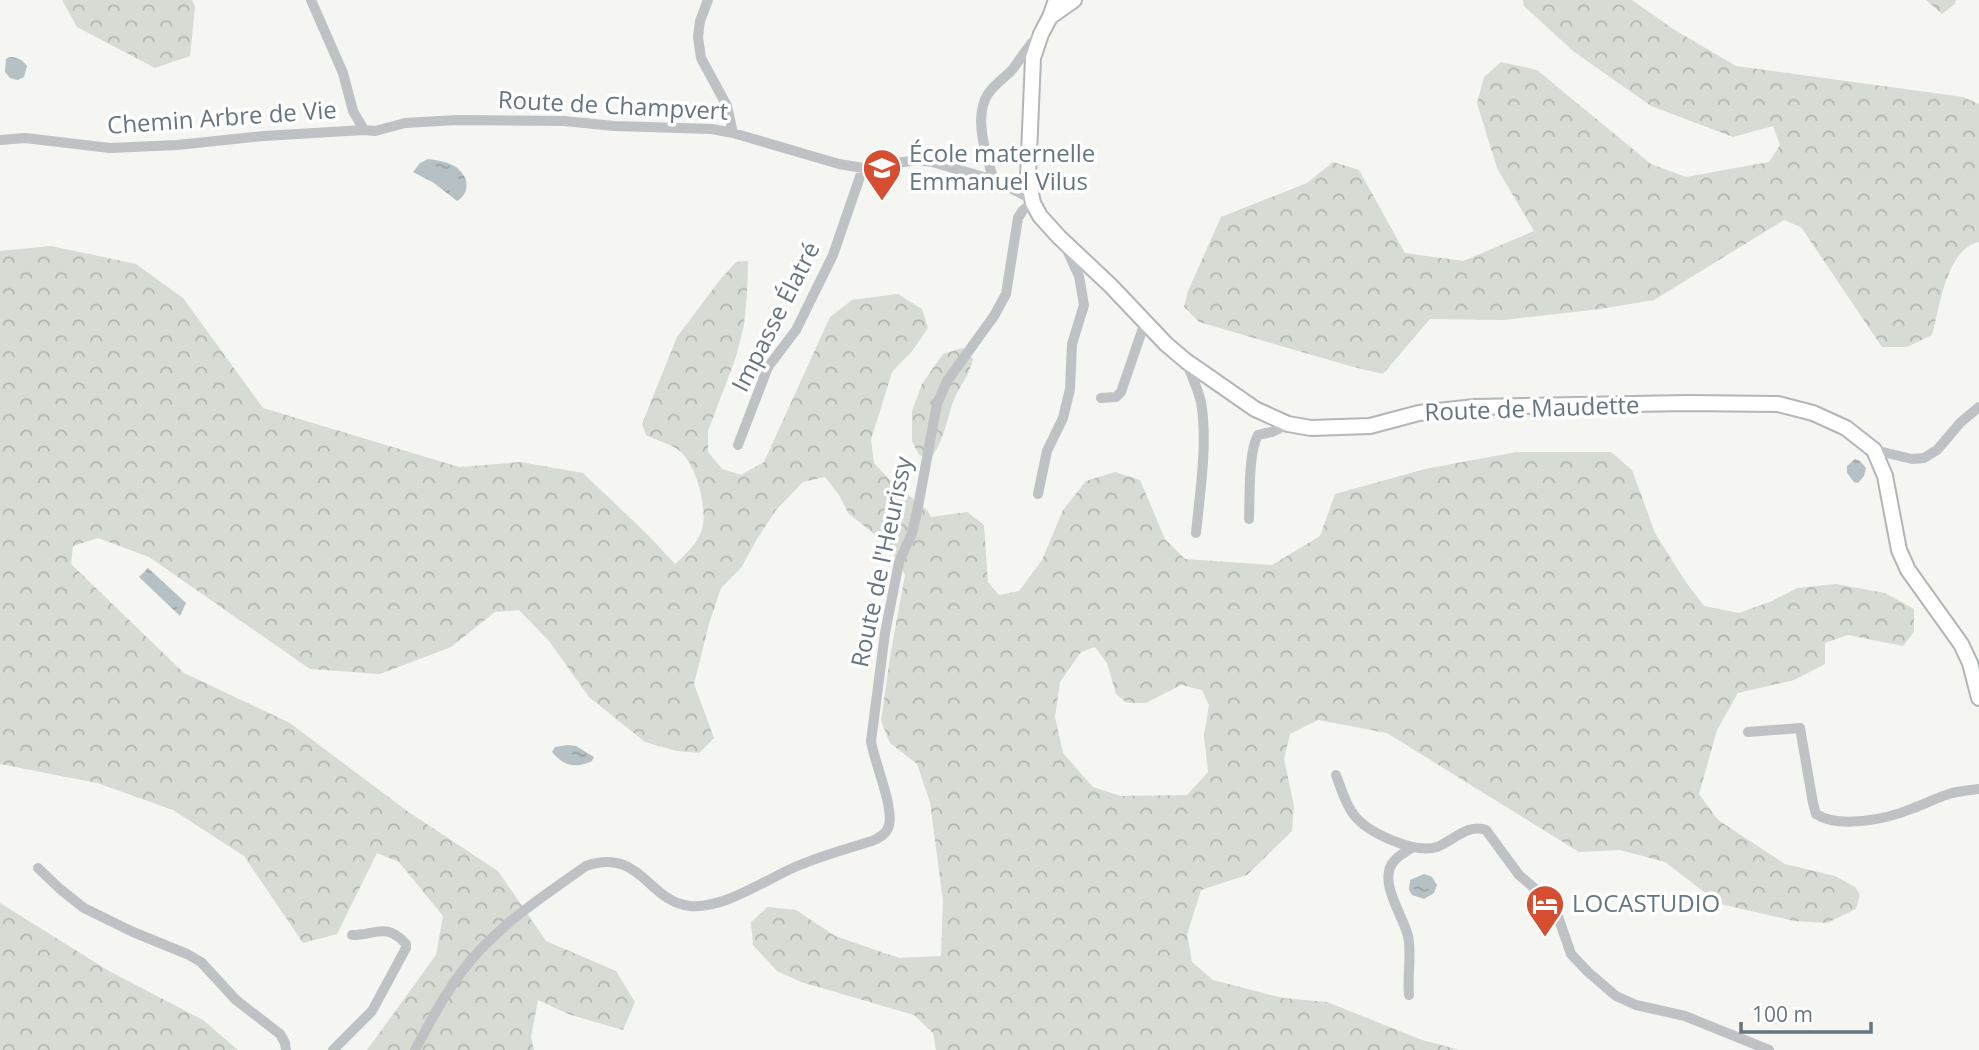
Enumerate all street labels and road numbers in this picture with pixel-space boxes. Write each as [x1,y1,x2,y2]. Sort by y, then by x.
street label: Route de Champvert [497,82,729,127]
street label: Chemin Arbre de Vie [106,92,338,141]
street label: Impasse Élatré [723,236,827,397]
street label: Route de Maudette [1424,387,1640,428]
street label: Route de l'Heurissy [842,452,919,670]

